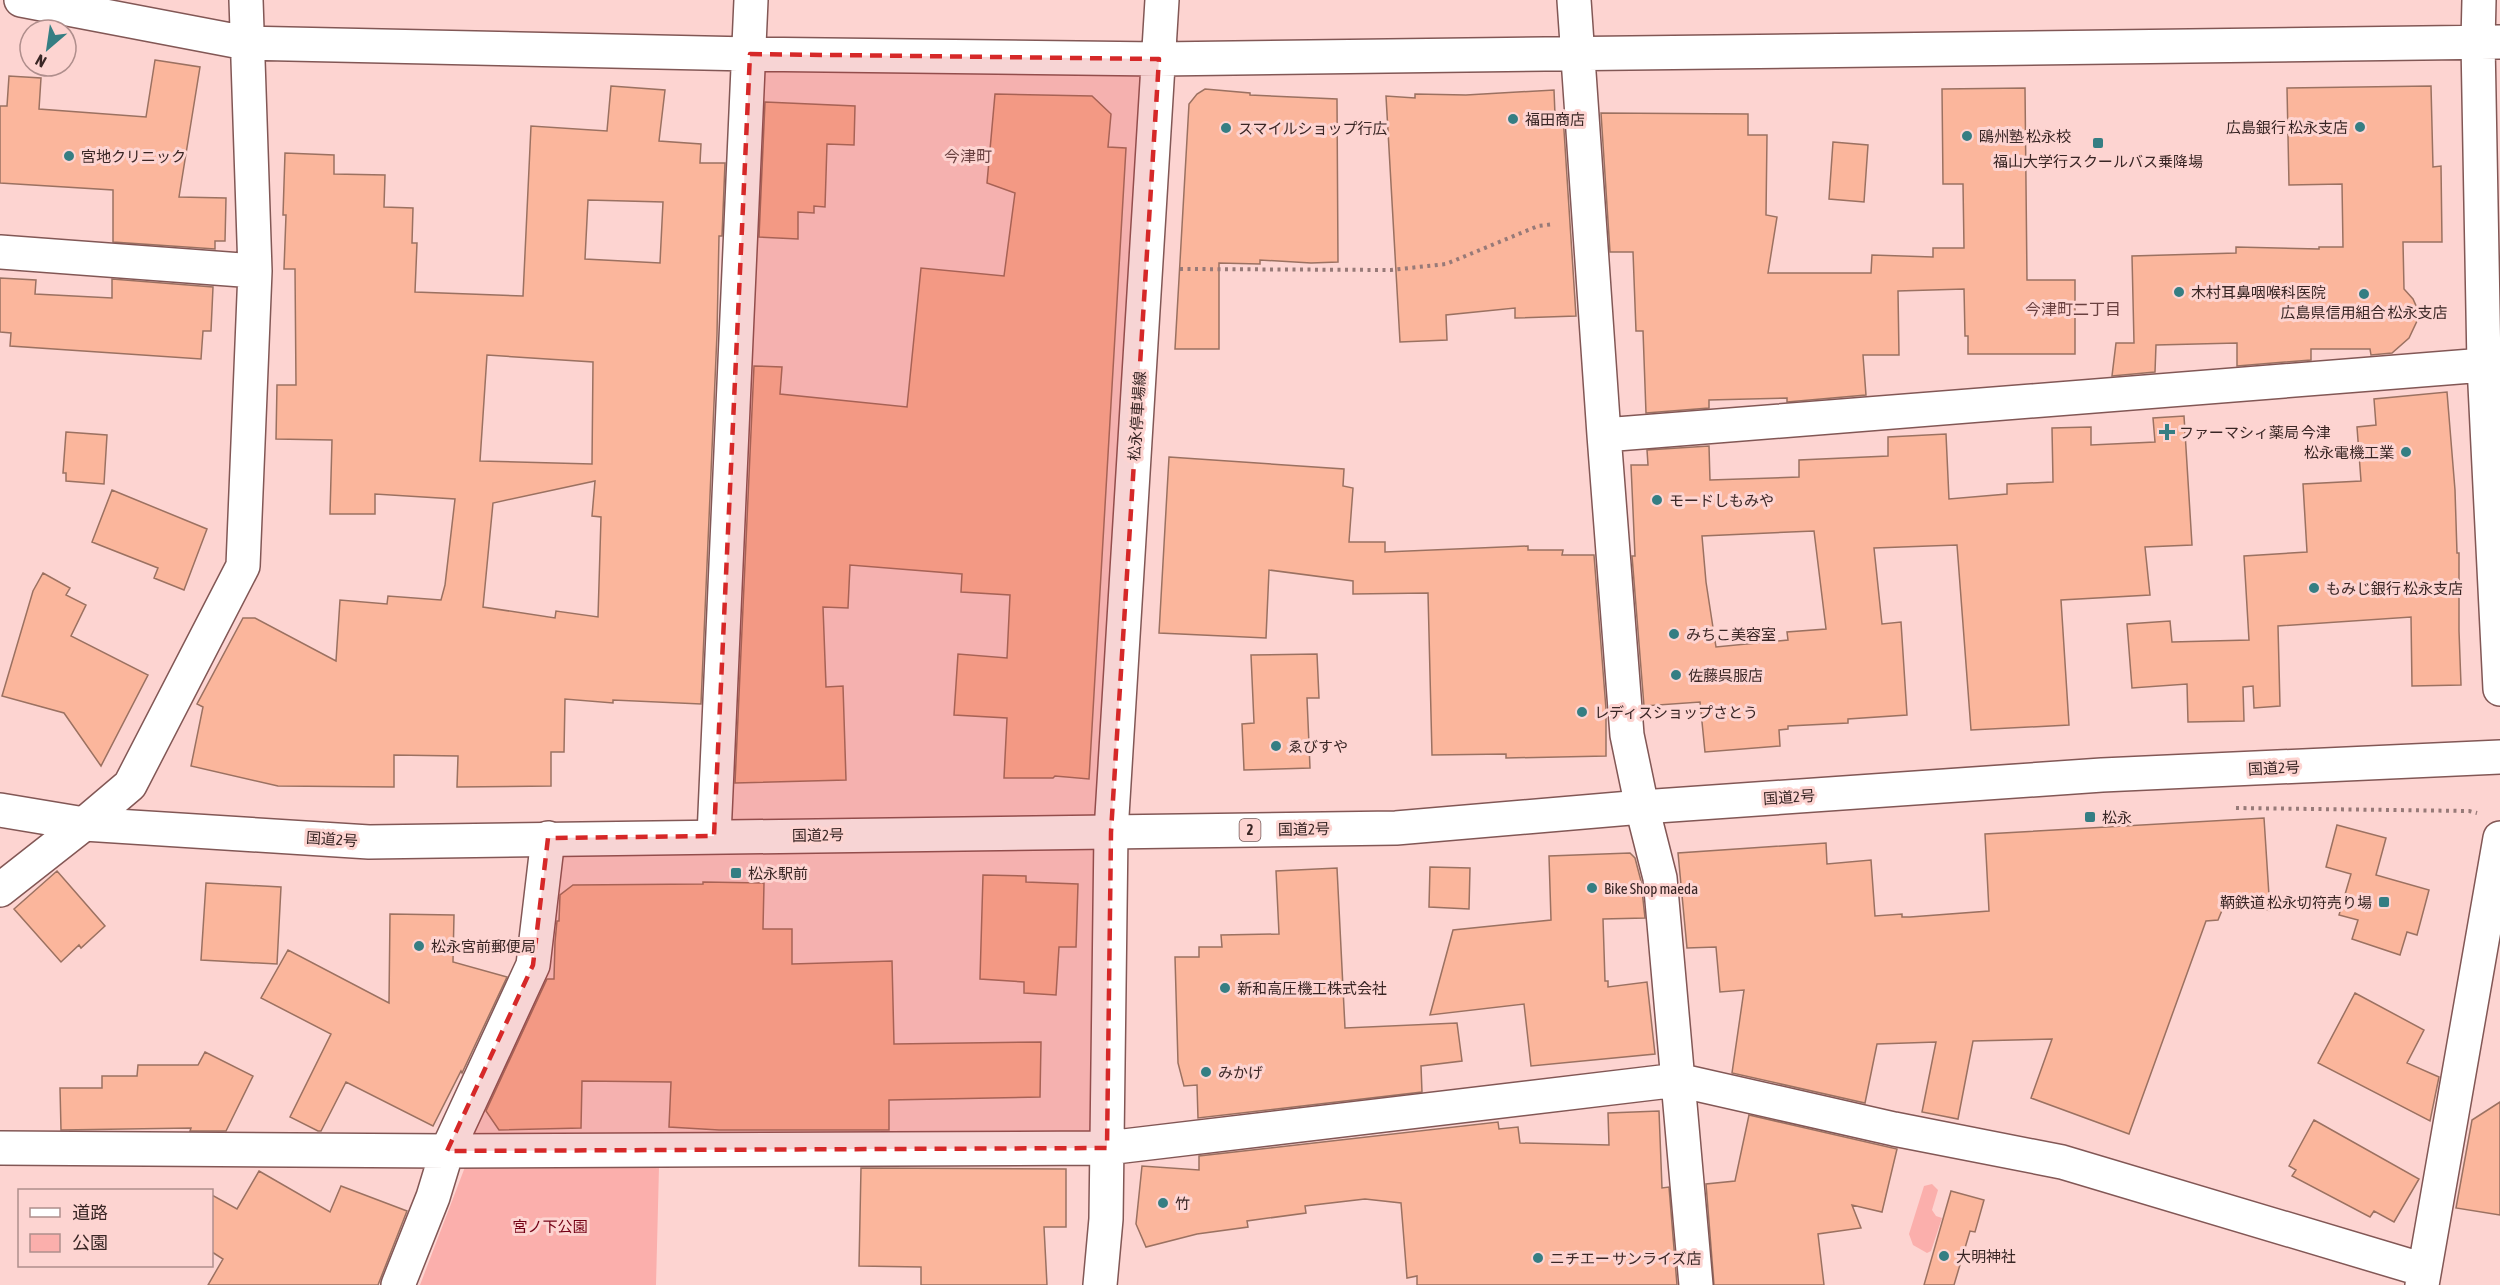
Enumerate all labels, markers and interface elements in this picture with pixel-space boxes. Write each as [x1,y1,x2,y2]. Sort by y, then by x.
north arrow [18,18,78,78]
text: N [32,51,49,71]
place label: 福田商店 [1525,111,1585,128]
marker: 福田商店 [1506,112,1520,126]
place label: 広島銀行 松永支店 [2226,119,2348,136]
place label: スマイルショップ行広 [1238,120,1388,137]
marker: 広島銀行 松永支店 [2353,120,2367,134]
marker: スマイルショップ行広 [1219,121,1233,135]
place label: 鴎州塾 松永校 [1979,128,2071,145]
marker: 鴎州塾 松永校 [1960,129,1974,143]
marker: 福山大学行スクールバス乗降場 [2091,136,2105,150]
district label: 今津町 [944,147,992,165]
place label: 宮地クリニック [81,148,186,165]
marker: 宮地クリニック [62,149,76,163]
place label: 福山大学行スクールバス乗降場 [1993,153,2203,170]
place label: 木村耳鼻咽喉科医院 [2191,284,2326,301]
marker: 木村耳鼻咽喉科医院 [2172,285,2186,299]
marker: 広島県信用組合 松永支店 [2357,287,2371,301]
district label: 今津町二丁目 [2025,300,2121,318]
place label: 広島県信用組合 松永支店 [2280,304,2448,321]
street label: 松永停車場線 [1125,371,1149,461]
place label: ファーマシィ薬局 今津 [2179,424,2331,441]
marker: ファーマシィ薬局 今津 [2160,425,2174,439]
place label: 松永電機工業 [2304,444,2394,461]
marker: 松永電機工業 [2399,445,2413,459]
place label: モードしもみや [1669,492,1774,509]
marker: モードしもみや [1650,493,1664,507]
place label: もみじ銀行 松永支店 [2326,580,2463,597]
marker: もみじ銀行 松永支店 [2307,581,2321,595]
place label: みちこ美容室 [1686,626,1776,643]
marker: みちこ美容室 [1667,627,1681,641]
place label: 佐藤呉服店 [1688,667,1763,684]
marker: 佐藤呉服店 [1669,668,1683,682]
place label: レディスショップさとう [1594,704,1758,721]
marker: レディスショップさとう [1575,705,1589,719]
place label: ゑびすや [1288,738,1348,755]
marker: ゑびすや [1269,739,1283,753]
street label: 国道2号 [2248,758,2300,778]
street label: 国道2号 [1762,787,1816,807]
place label: 松永 [2102,809,2132,826]
marker: 松永 [2083,810,2097,824]
road number: 2 [1240,819,1260,841]
street label: 国道2号 [1278,820,1330,838]
street label: 国道2号 [792,826,844,844]
street label: 国道2号 [305,829,359,849]
place label: 松永駅前 [748,865,808,882]
marker: 松永駅前 [729,866,743,880]
place label: Bike Shop maeda [1604,880,1698,897]
marker: Bike Shop maeda [1585,881,1599,895]
place label: 鞆鉄道 松永切符売り場 [2220,894,2372,911]
marker: 鞆鉄道 松永切符売り場 [2377,895,2391,909]
place label: 松永宮前郵便局 [431,938,536,955]
marker: 松永宮前郵便局 [412,939,426,953]
place label: 新和高圧機工株式会社 [1237,980,1387,997]
marker: 新和高圧機工株式会社 [1218,981,1232,995]
place label: みかげ [1218,1064,1263,1081]
marker: みかげ [1199,1065,1213,1079]
legend [18,1189,213,1267]
place label: 竹 [1175,1195,1190,1212]
marker: 竹 [1156,1196,1170,1210]
text: 道路 [72,1202,108,1223]
park label: 宮ノ下公園 [512,1218,588,1235]
text: 公園 [72,1232,108,1253]
place label: 大明神社 [1956,1248,2016,1265]
marker: 大明神社 [1937,1249,1951,1263]
place label: ニチエー サンライズ店 [1550,1250,1702,1267]
marker: ニチエー サンライズ店 [1531,1251,1545,1265]

